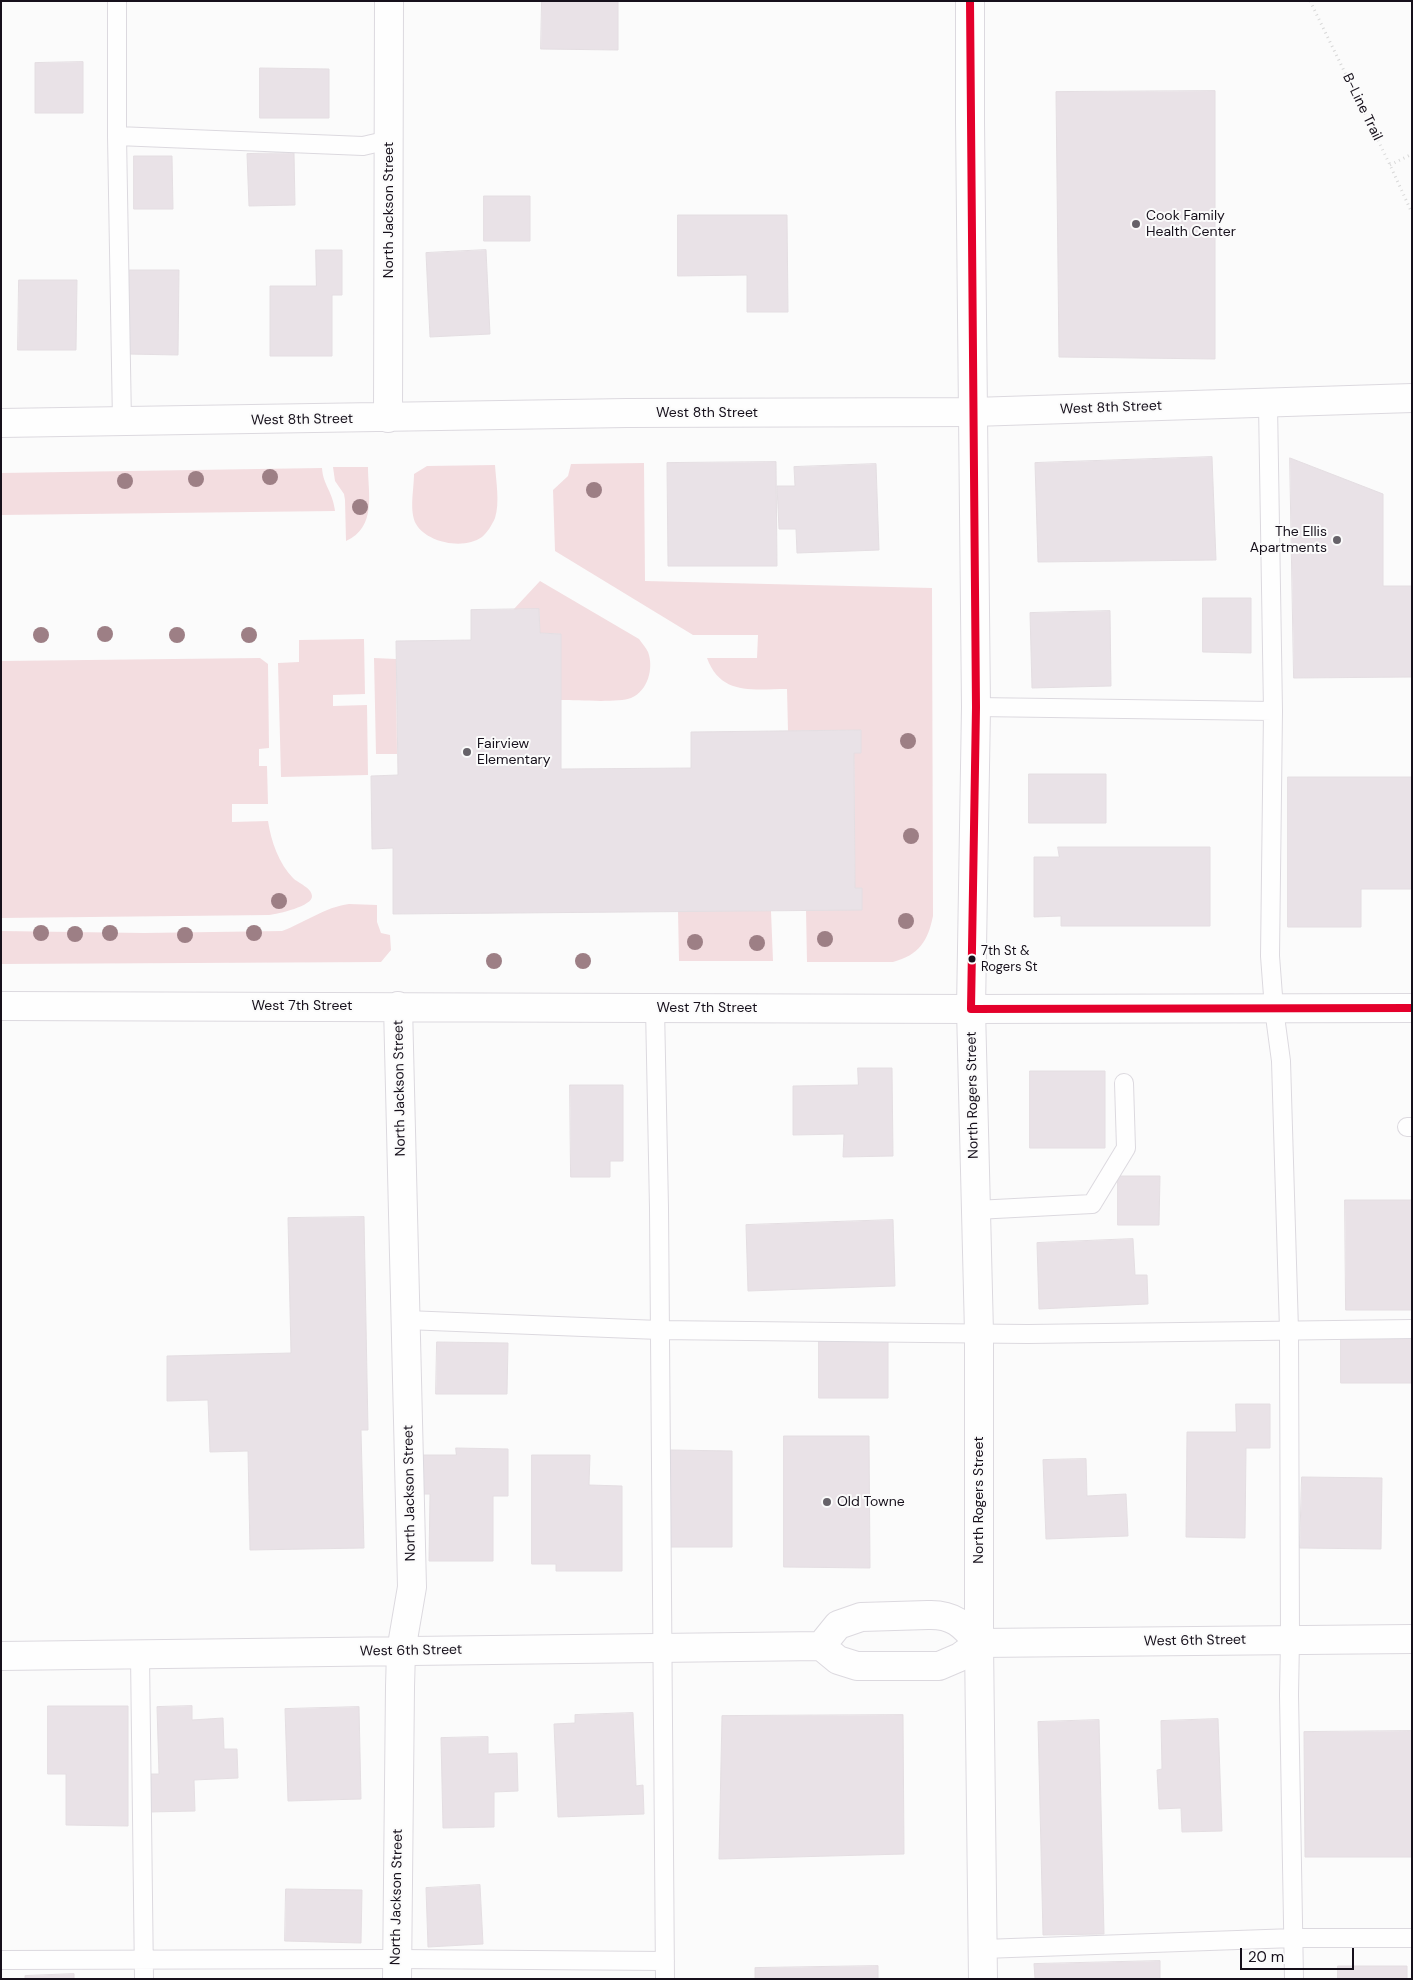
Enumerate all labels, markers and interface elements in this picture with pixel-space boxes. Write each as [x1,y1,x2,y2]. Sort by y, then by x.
street label: B-Line Trail [1338,71,1386,143]
street label: North Jackson Street [381,142,397,278]
place label: Cook Family Health Center [1146,208,1236,240]
marker: Cook Family Health Center [1130,218,1142,230]
street label: West 8th Street [1060,398,1162,418]
street label: West 8th Street [656,405,758,421]
street label: West 8th Street [251,411,353,429]
place label: The Ellis Apartments [1250,524,1327,556]
marker: The Ellis Apartments [1331,534,1343,546]
place label: Fairview Elementary [477,736,551,769]
marker: Fairview Elementary [461,746,473,758]
place label: 7th St & Rogers St [981,944,1038,975]
marker: 7th St & Rogers St [967,954,977,964]
street label: West 7th Street [251,998,353,1014]
street label: West 7th Street [656,1000,758,1016]
street label: North Jackson Street [390,1020,410,1156]
street label: North Rogers Street [963,1031,983,1159]
street label: North Jackson Street [400,1425,420,1561]
street label: North Rogers Street [971,1436,987,1564]
place label: Old Towne [837,1494,905,1510]
marker: Old Towne [821,1496,833,1508]
street label: West 6th Street [1144,1632,1246,1650]
street label: West 6th Street [360,1642,462,1660]
street label: North Jackson Street [387,1829,407,1965]
scale bar [1243,1938,1357,1970]
text: 20 m [1248,1947,1284,1967]

